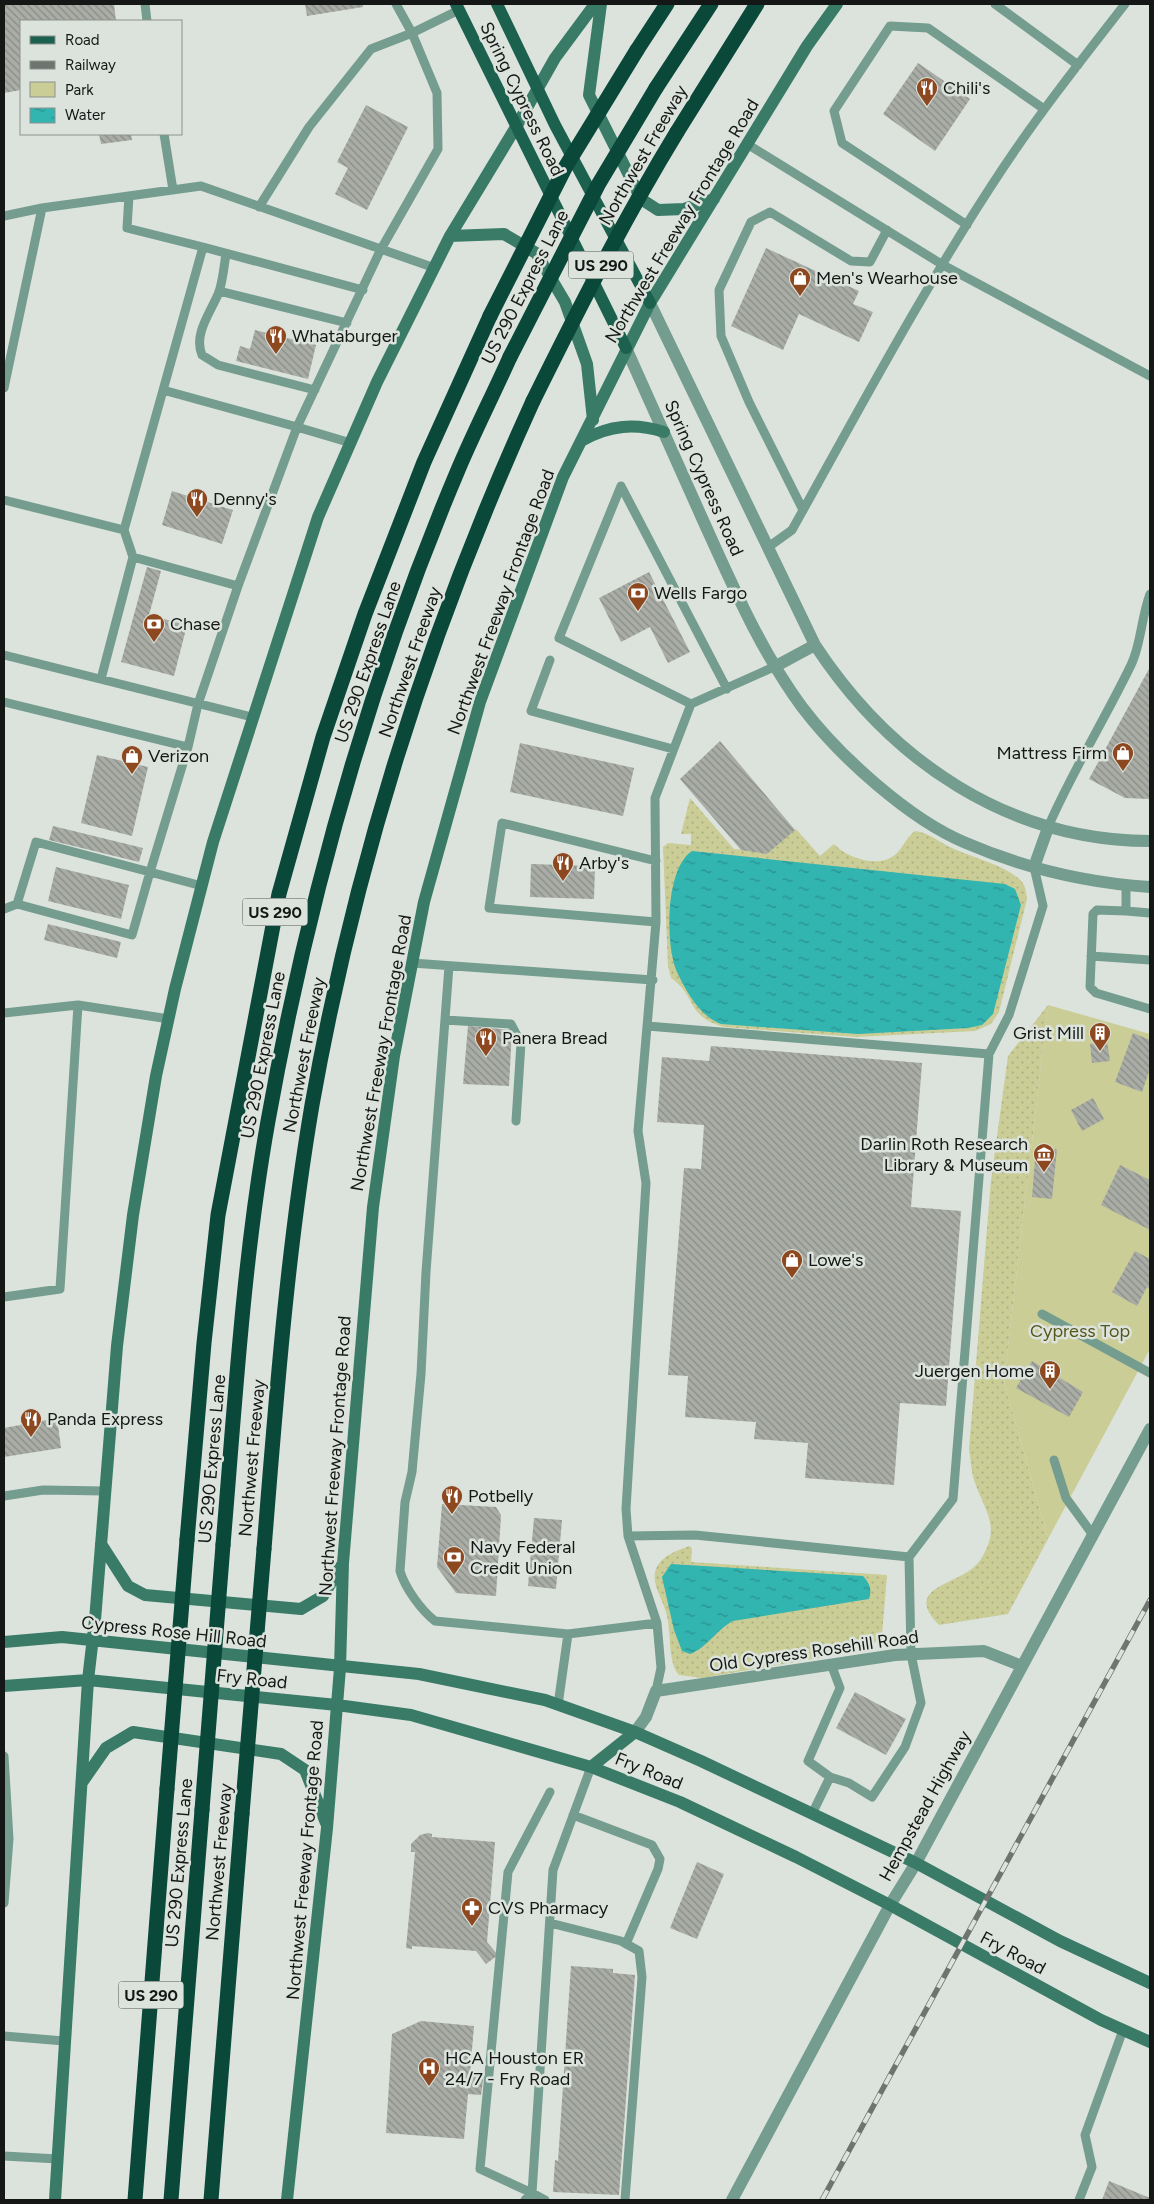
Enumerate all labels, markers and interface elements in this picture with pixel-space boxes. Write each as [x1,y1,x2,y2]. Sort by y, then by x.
street label: Spring Cypress Road [475,18,569,180]
legend [20,20,182,135]
text: Road [65,31,100,49]
text: Railway [65,56,116,74]
restaurant icon: Chili's [915,76,939,107]
place label: Chili's [943,77,990,99]
text: Park [65,81,94,99]
street label: Northwest Freeway [594,81,692,229]
street label: Northwest Freeway Frontage Road [600,95,764,347]
text: Water [65,106,105,124]
street label: US 290 Express Lane [477,206,573,368]
road number: US 290 [568,252,634,278]
shop icon: Men's Wearhouse [788,266,812,297]
place label: Men's Wearhouse [816,267,958,289]
restaurant icon: Whataburger [264,324,288,355]
place label: Whataburger [292,325,398,347]
street label: Spring Cypress Road [660,396,748,560]
street label: Northwest Freeway Frontage Road [443,466,559,738]
restaurant icon: Denny's [185,487,209,518]
place label: Denny's [213,488,277,510]
street label: US 290 Express Lane [330,578,406,746]
bank icon: Wells Fargo [626,581,650,612]
place label: Wells Fargo [654,582,747,604]
street label: Northwest Freeway [374,583,446,740]
bank icon: Chase [142,612,166,643]
place label: Chase [170,613,221,635]
shop icon: Mattress Firm [1111,741,1135,772]
place label: Mattress Firm [997,742,1107,764]
shop icon: Verizon [120,744,144,775]
place label: Verizon [148,745,209,767]
restaurant icon: Arby's [551,851,575,882]
place label: Arby's [579,852,629,874]
road number: US 290 [242,899,308,926]
street label: Northwest Freeway Frontage Road [346,913,416,1193]
street label: US 290 Express Lane [236,969,290,1140]
street label: Northwest Freeway [278,975,330,1135]
building icon: Grist Mill [1088,1021,1112,1052]
place label: Grist Mill [1013,1022,1084,1044]
restaurant icon: Panera Bread [474,1026,498,1057]
place label: Panera Bread [502,1027,608,1049]
place label: Darlin Roth Research Library & Museum [860,1133,1028,1176]
museum icon: Darlin Roth Research Library & Museum [1032,1142,1056,1173]
shop icon: Lowe's [780,1248,804,1279]
place label: Lowe's [808,1249,863,1271]
street label: Northwest Freeway Frontage Road [314,1315,356,1597]
park label: Cypress Top [1030,1320,1130,1342]
building icon: Juergen Home [1038,1359,1062,1390]
place label: Juergen Home [915,1360,1034,1382]
street label: US 290 Express Lane [194,1373,230,1545]
street label: Northwest Freeway [234,1378,270,1538]
restaurant icon: Panda Express [19,1407,43,1438]
place label: Panda Express [47,1408,163,1430]
restaurant icon: Potbelly [440,1484,464,1515]
place label: Potbelly [468,1485,534,1507]
place label: Navy Federal Credit Union [470,1536,575,1579]
bank icon: Navy Federal Credit Union [442,1545,466,1576]
street label: Cypress Rose Hill Road [80,1611,268,1653]
street label: Old Cypress Rosehill Road [708,1625,920,1677]
street label: Fry Road [216,1664,288,1694]
street label: Northwest Freeway Frontage Road [282,1719,328,2001]
street label: Hempstead Highway [874,1726,976,1885]
street label: Fry Road [612,1747,686,1795]
street label: US 290 Express Lane [161,1777,197,1949]
street label: Northwest Freeway [201,1782,237,1942]
pharmacy icon: CVS Pharmacy [460,1896,484,1927]
place label: CVS Pharmacy [488,1897,609,1919]
street label: Fry Road [976,1927,1050,1979]
road number: US 290 [118,1982,184,2008]
place label: HCA Houston ER 24/7 - Fry Road [445,2047,584,2090]
hospital icon: HCA Houston ER 24/7 - Fry Road [417,2056,441,2087]

